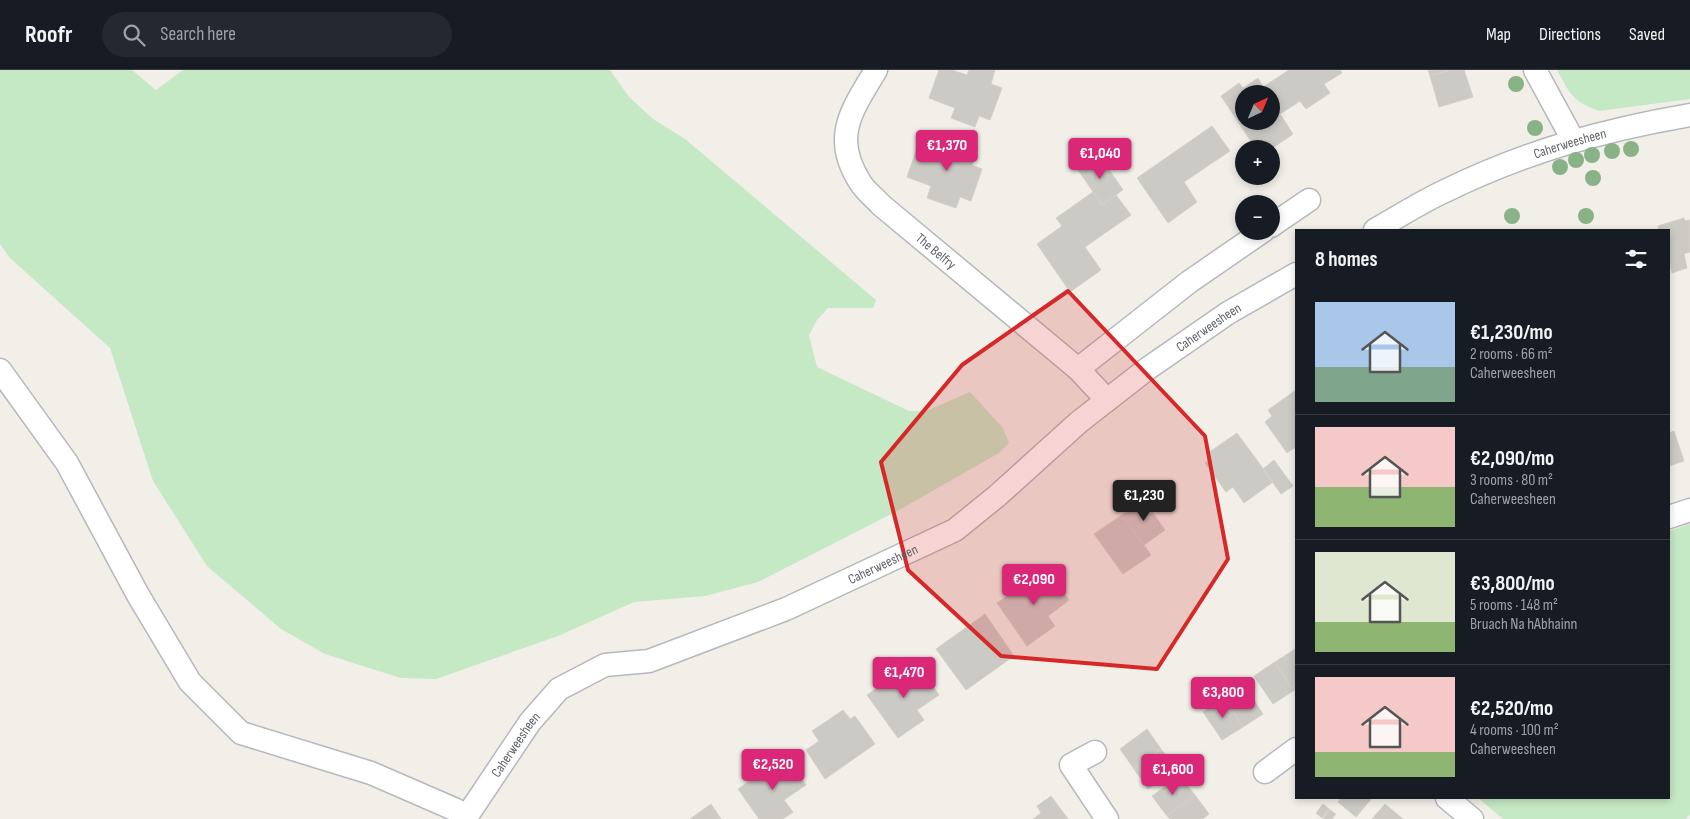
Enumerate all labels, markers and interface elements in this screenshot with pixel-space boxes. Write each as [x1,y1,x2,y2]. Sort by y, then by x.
search box [102,12,452,57]
text: Roofr [25,20,72,49]
icon: search [120,21,148,49]
text: Search here [160,23,236,46]
text: Map [1486,24,1511,45]
text: Directions [1539,24,1601,45]
text: Saved [1629,24,1665,45]
north arrow [1235,85,1280,130]
map controls [1235,85,1280,240]
street label: Caherweesheen [1531,124,1608,162]
pin: €1,370 [906,129,988,172]
text: €1,370 [927,136,967,155]
pin: €1,040 [1059,138,1141,180]
button: + [1235,140,1280,185]
text: €1,040 [1079,144,1121,163]
button: − [1235,195,1280,240]
street label: The Belfry [912,229,960,273]
icon: filters [1622,245,1650,273]
text: 8 homes [1315,247,1378,272]
street label: Caherweesheen [1172,299,1244,355]
text: €1,230/mo [1470,320,1553,345]
icon: home [1355,322,1415,382]
text: 2 rooms · 66 m² [1470,345,1553,364]
text: Caherweesheen [1470,364,1556,383]
text: €2,090/mo [1470,446,1554,471]
icon: home [1355,447,1415,507]
text: 3 rooms · 80 m² [1470,471,1553,490]
pin: €1,230 [1103,480,1185,522]
text: €1,230 [1124,486,1164,505]
text: Caherweesheen [1470,490,1556,509]
street label: Caherweesheen [845,540,920,587]
pin: €2,090 [993,564,1075,606]
text: €2,090 [1013,570,1055,589]
text: €3,800/mo [1470,571,1555,596]
icon: home [1355,572,1415,632]
text: 5 rooms · 148 m² [1470,596,1558,615]
text: Bruach Na hAbhainn [1470,615,1577,634]
pin: €1,470 [863,656,945,699]
text: €1,470 [884,663,924,682]
pin: €3,800 [1182,676,1264,719]
text: €3,800 [1202,683,1244,702]
text: €2,520/mo [1470,696,1553,721]
icon: home [1355,697,1415,757]
street label: Caherweesheen [487,708,544,780]
text: 4 rooms · 100 m² [1470,721,1559,740]
text: Caherweesheen [1470,740,1556,759]
pin: €2,520 [732,748,814,791]
pin: €1,600 [1132,754,1214,796]
text: €2,520 [753,755,793,774]
text: €1,600 [1152,760,1194,779]

